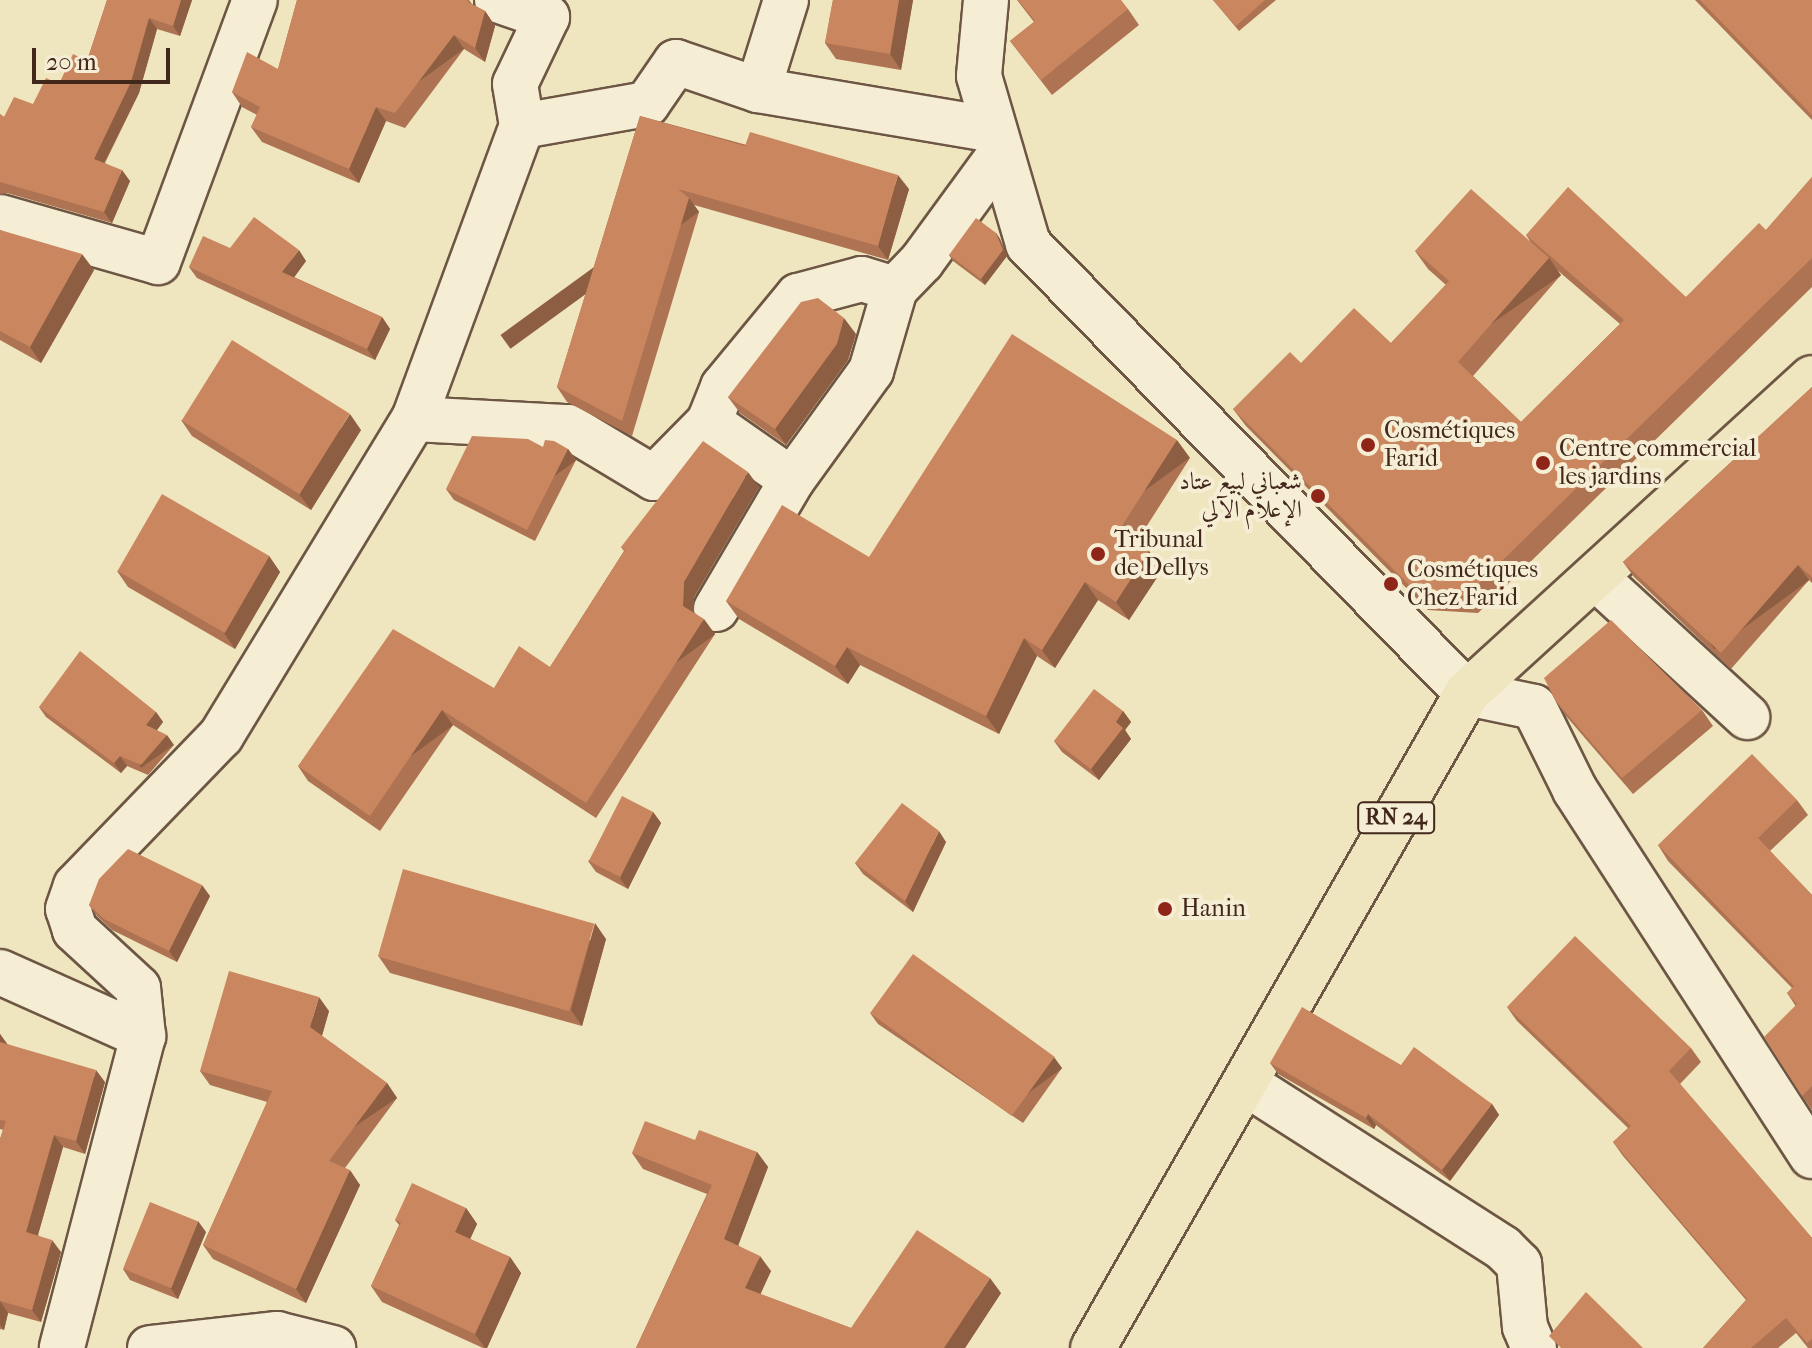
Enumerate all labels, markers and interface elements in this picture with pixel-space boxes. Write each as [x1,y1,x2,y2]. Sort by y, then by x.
scale bar [36,32,174,82]
text: 20 m [46,48,97,76]
place label: Cosmétiques Farid [1384,417,1515,473]
place label: Centre commercial les jardins [1559,435,1756,491]
marker: Cosmétiques Farid [1359,436,1377,454]
marker: Centre commercial les jardins [1534,454,1552,472]
place label: شعباني لبيع عتاد الإعلام الآلي [1179,468,1302,524]
marker: شعباني لبيع عتاد الإعلام الآلي [1309,487,1327,505]
place label: Tribunal de Dellys [1114,526,1209,582]
marker: Tribunal de Dellys [1089,545,1107,563]
place label: Cosmétiques Chez Farid [1407,556,1538,612]
marker: Cosmétiques Chez Farid [1382,575,1400,593]
road number: RN 24 [1356,800,1436,836]
place label: Hanin [1181,895,1246,923]
marker: Hanin [1156,900,1174,918]

